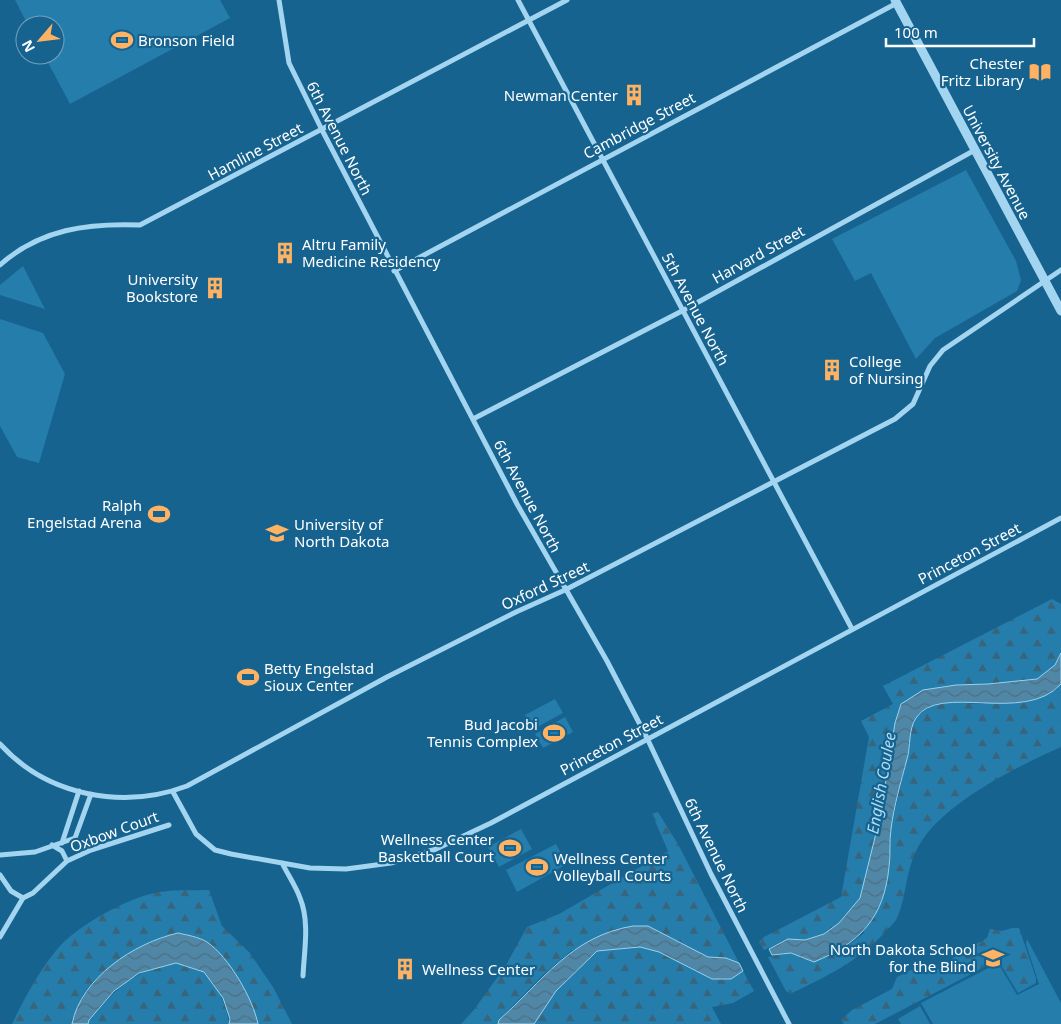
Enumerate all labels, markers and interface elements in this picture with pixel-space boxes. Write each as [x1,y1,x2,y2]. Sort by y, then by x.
north arrow [15,15,65,65]
scale bar [886,15,1034,47]
text: 100 m [894,22,938,42]
sports icon: Bronson Field [109,27,135,53]
place label: Bronson Field [138,30,235,50]
text: N [17,37,39,56]
place label: Chester Fritz Library [941,53,1024,90]
library icon: Chester Fritz Library [1027,59,1053,85]
street label: 6th Avenue North [303,78,377,198]
building icon: Newman Center [621,82,647,108]
place label: Newman Center [504,85,618,105]
street label: Cambridge Street [580,87,699,163]
street label: University Avenue [958,101,1036,223]
street label: Hamline Street [204,117,306,184]
street label: Harvard Street [708,220,808,288]
place label: Altru Family Medicine Residency [302,234,441,271]
building icon: Altru Family Medicine Residency [272,240,298,266]
street label: 5th Avenue North [658,249,734,369]
place label: University Bookstore [126,269,198,306]
building icon: University Bookstore [202,275,228,301]
place label: College of Nursing [849,351,924,388]
building icon: College of Nursing [819,357,845,383]
street label: 6th Avenue North [490,436,566,556]
place label: Ralph Engelstad Arena [27,495,142,532]
sports icon: Ralph Engelstad Arena [146,501,172,527]
place label: University of North Dakota [294,514,390,551]
street label: Princeton Street [914,517,1024,589]
school or university icon: University of North Dakota [264,520,290,546]
street label: Oxford Street [498,556,593,614]
place label: Betty Engelstad Sioux Center [264,658,374,695]
sports icon: Betty Engelstad Sioux Center [235,664,261,690]
street label: Princeton Street [556,708,666,780]
place label: Bud Jacobi Tennis Complex [427,714,538,751]
sports icon: Bud Jacobi Tennis Complex [541,720,567,746]
water label: English Coulee [861,730,901,836]
street label: 6th Avenue North [681,794,753,916]
street label: Oxbow Court [67,806,162,856]
place label: Wellness Center Basketball Court [378,829,495,866]
sports icon: Wellness Center Basketball Court [497,835,523,861]
place label: Wellness Center Volleyball Courts [554,848,671,885]
sports icon: Wellness Center Volleyball Courts [524,854,550,880]
place label: North Dakota School for the Blind [830,939,976,976]
school or university icon: North Dakota School for the Blind [980,945,1006,971]
building icon: Wellness Center [392,956,418,982]
place label: Wellness Center [422,959,535,979]

